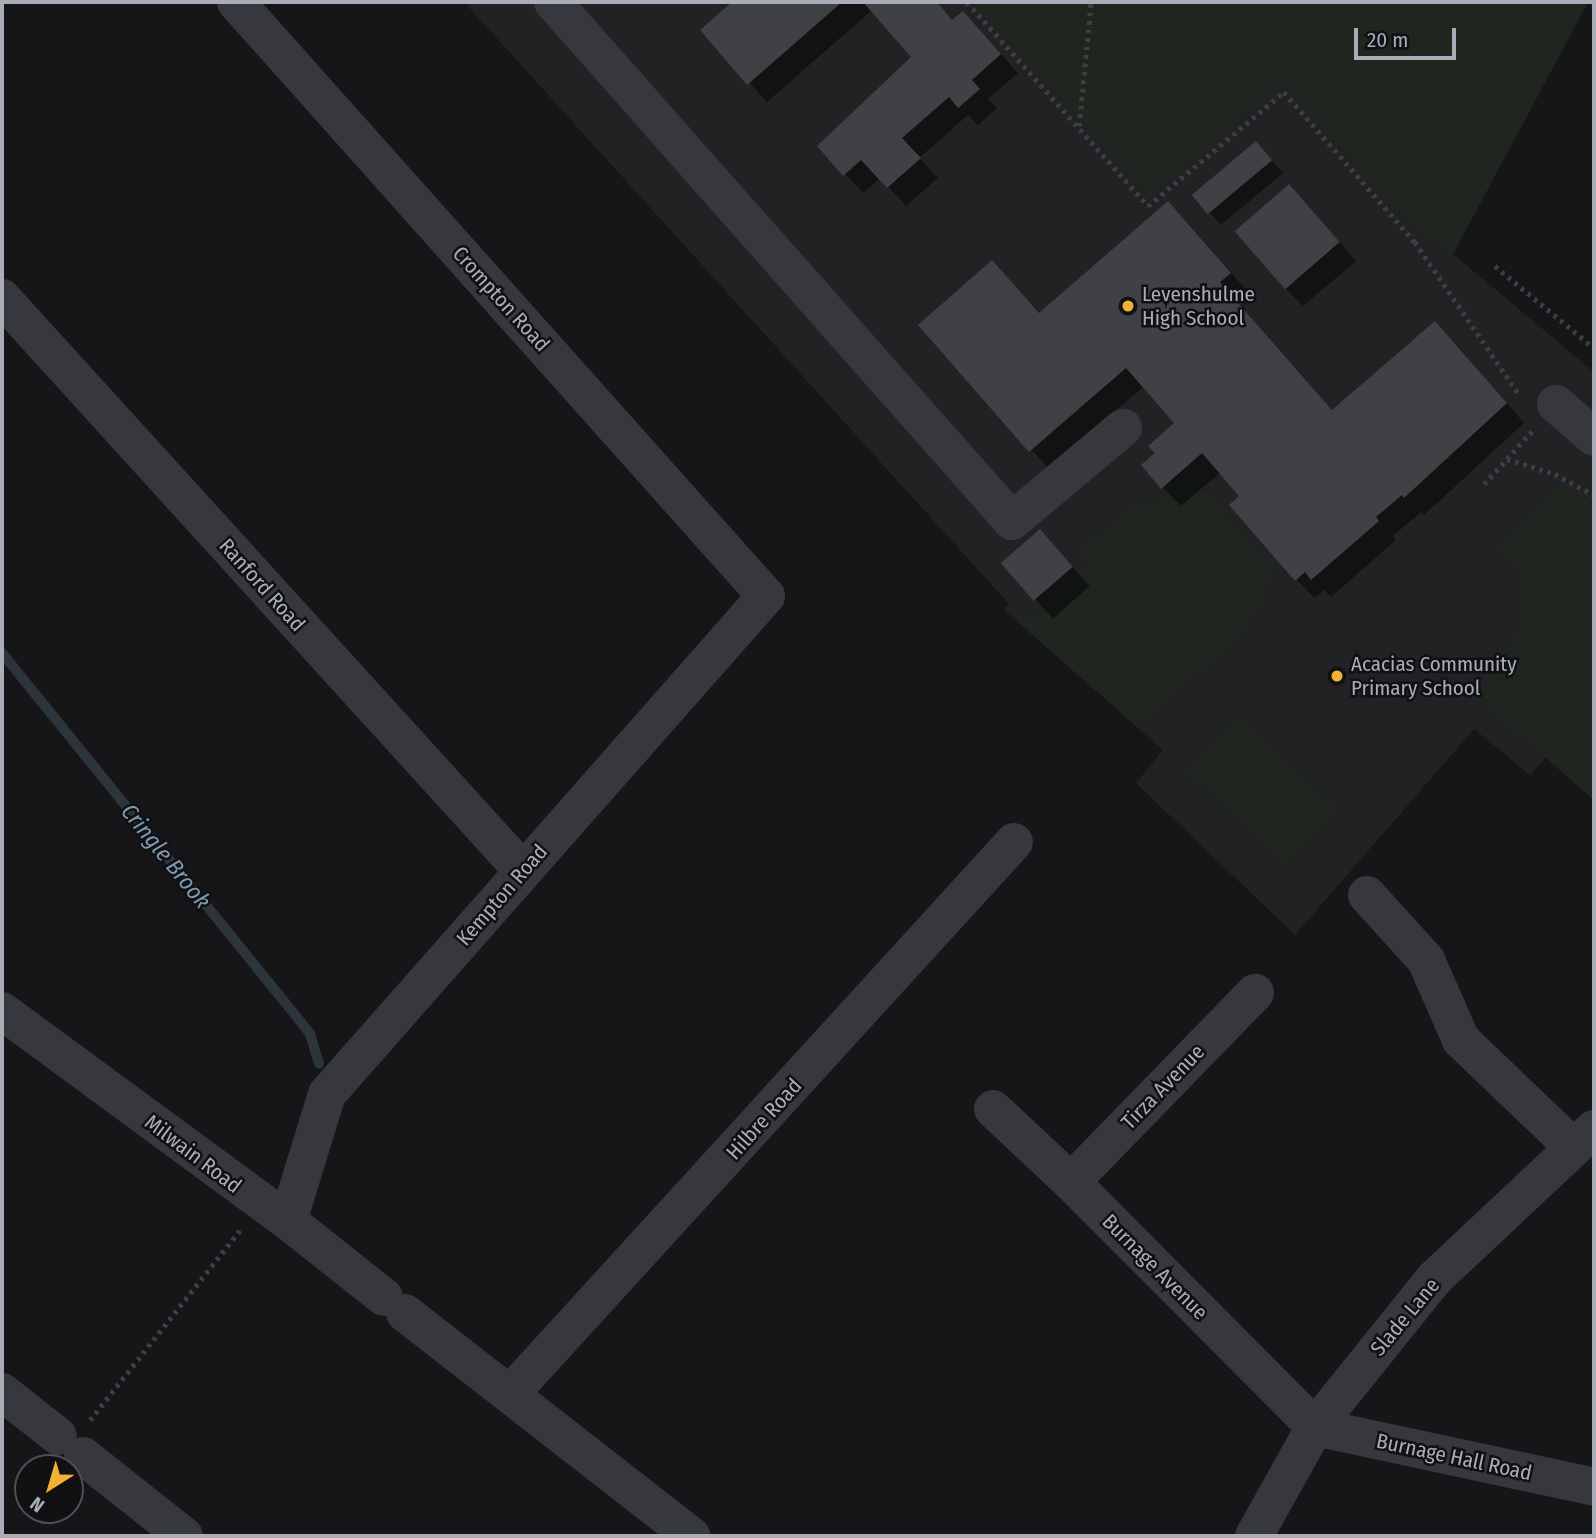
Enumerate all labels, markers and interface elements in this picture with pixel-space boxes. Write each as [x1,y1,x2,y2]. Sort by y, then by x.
scale bar [1358,14,1460,58]
text: 20 m [1367,27,1408,53]
street label: Crompton Road [447,241,555,357]
place label: Levenshulme High School [1142,281,1255,331]
marker: Levenshulme High School [1120,298,1136,314]
street label: Ranford Road [214,533,310,637]
place label: Acacias Community Primary School [1351,651,1517,701]
marker: Acacias Community Primary School [1329,668,1345,684]
water label: Cringle Brook [115,798,217,914]
street label: Kempton Road [451,839,553,951]
street label: Tirza Avenue [1116,1039,1210,1135]
street label: Hilbre Road [721,1073,807,1165]
street label: Milwain Road [140,1110,246,1198]
street label: Burnage Avenue [1097,1209,1213,1325]
street label: Slade Lane [1365,1273,1445,1361]
street label: Burnage Hall Road [1374,1428,1534,1486]
north arrow [14,1454,84,1524]
text: N [26,1492,49,1517]

